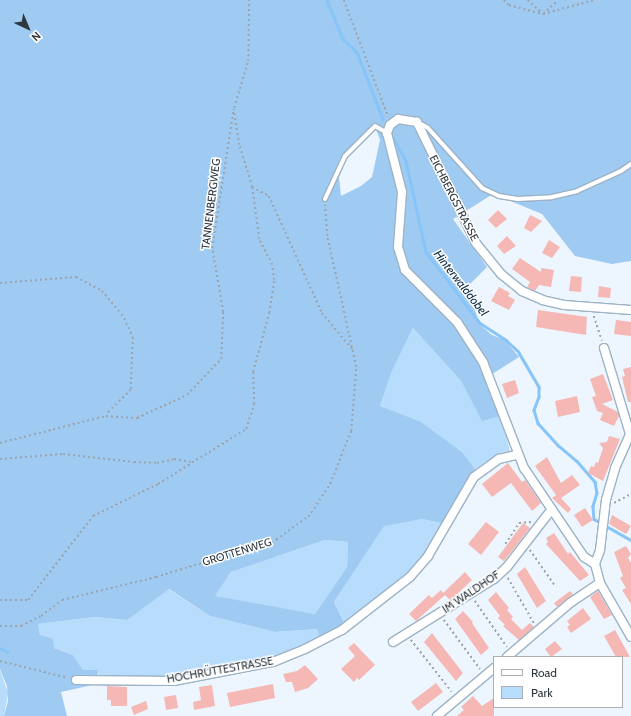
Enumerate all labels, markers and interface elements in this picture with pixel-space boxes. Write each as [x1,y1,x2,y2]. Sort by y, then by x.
north arrow [8,8,48,48]
text: N [29,29,44,44]
street label: EICHBERGSTRASSE [427,153,481,243]
street label: TANNENBERGWEG [199,158,223,250]
water label: Hinterwalddobel [431,247,491,319]
street label: GROTTENWEG [201,535,273,569]
street label: IM WALDHOF [440,568,502,616]
street label: HOCHRÜTTESTRASSE [166,654,274,686]
legend [493,656,623,708]
text: Road [531,665,557,680]
text: Park [531,685,553,700]

